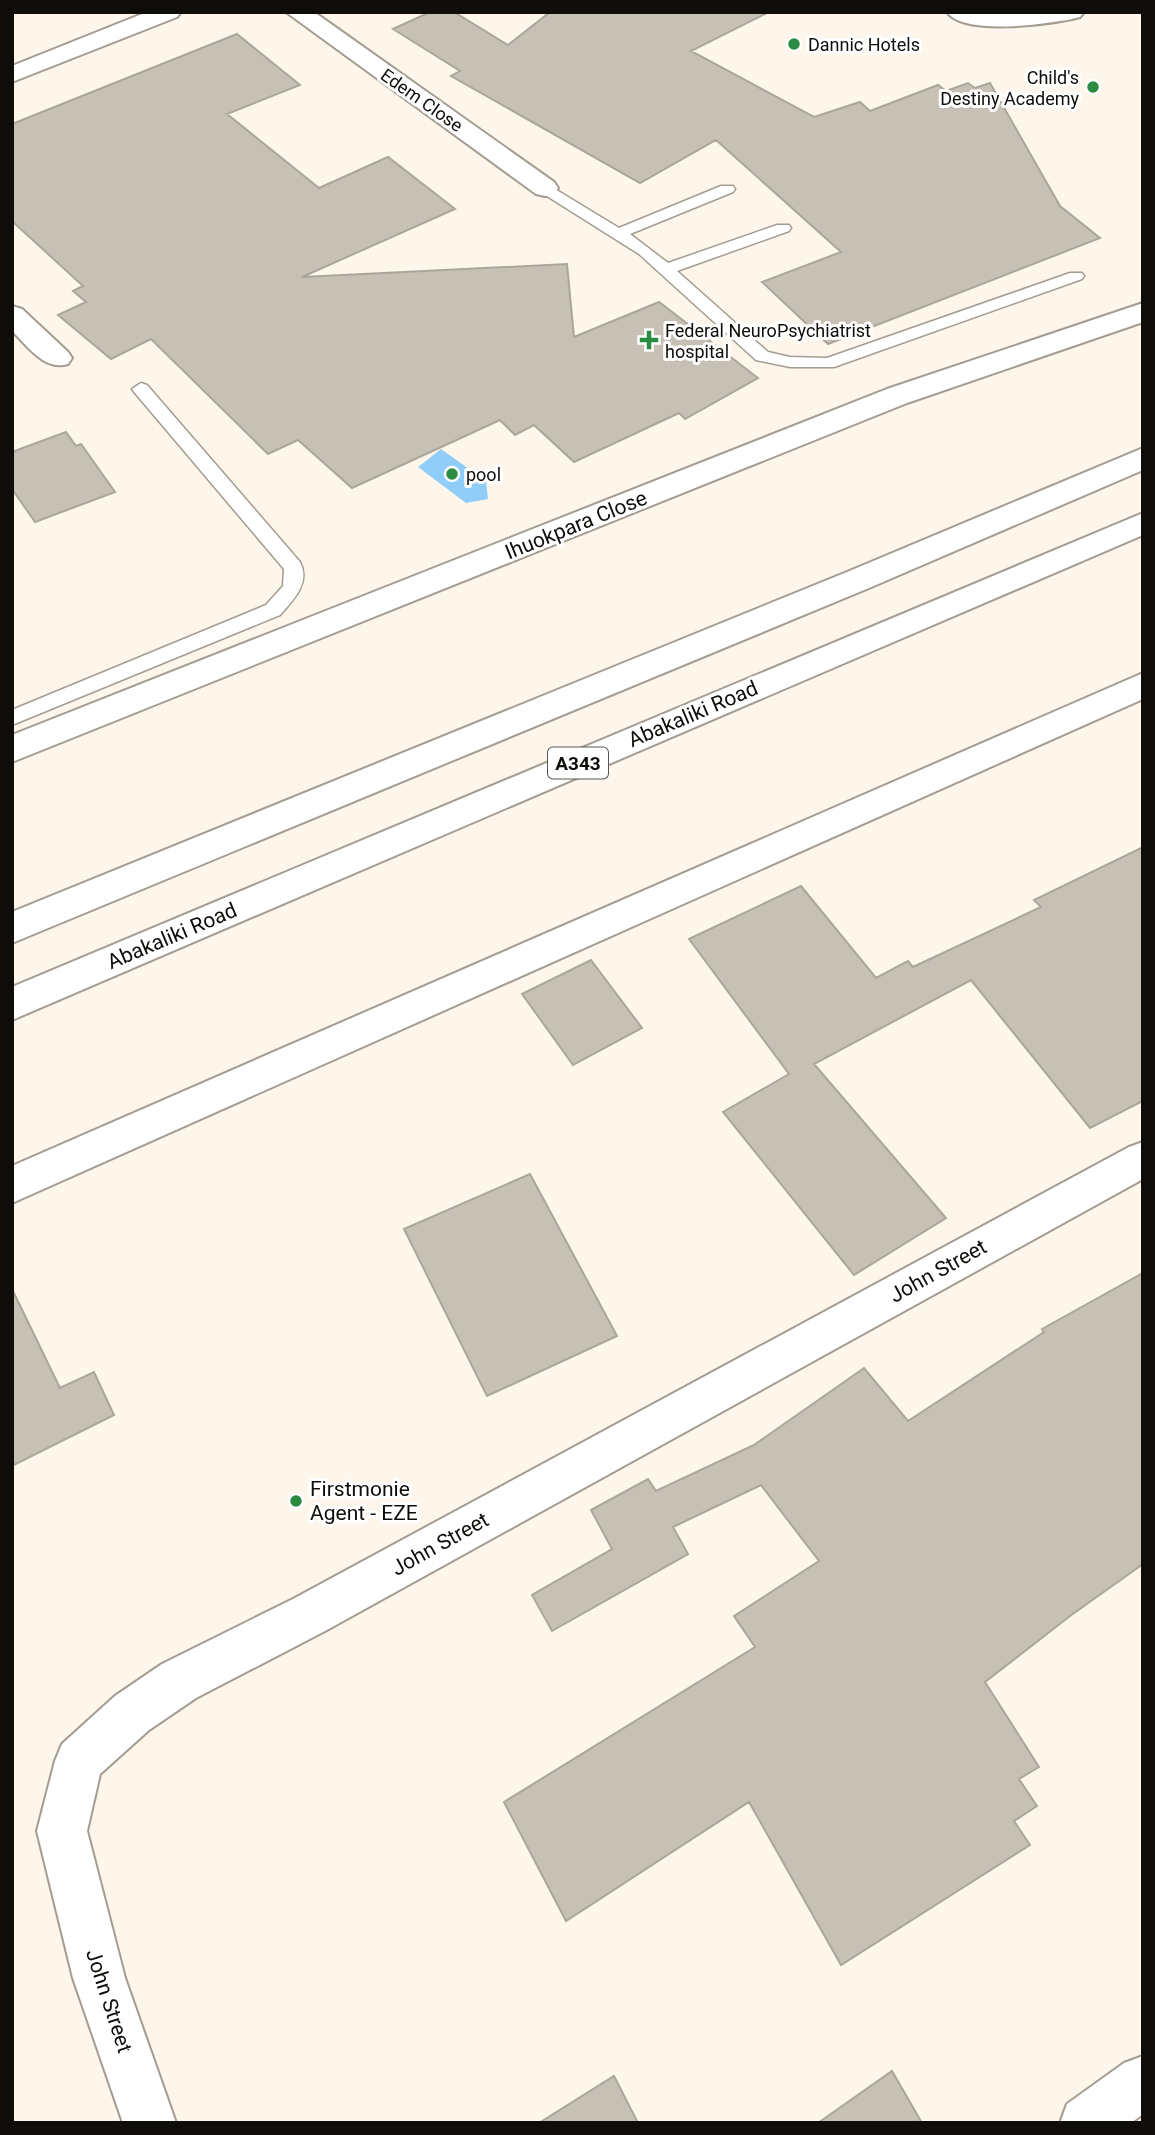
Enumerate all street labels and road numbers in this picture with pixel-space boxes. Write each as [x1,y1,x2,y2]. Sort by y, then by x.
street label: Edem Close [377,64,467,136]
street label: Ihuokpara Close [502,486,650,564]
street label: Abakaliki Road [625,676,761,752]
road number: A343 [548,748,608,778]
street label: Abakaliki Road [104,898,240,974]
street label: John Street [885,1234,991,1308]
street label: John Street [387,1507,493,1581]
street label: John Street [81,1946,137,2056]

